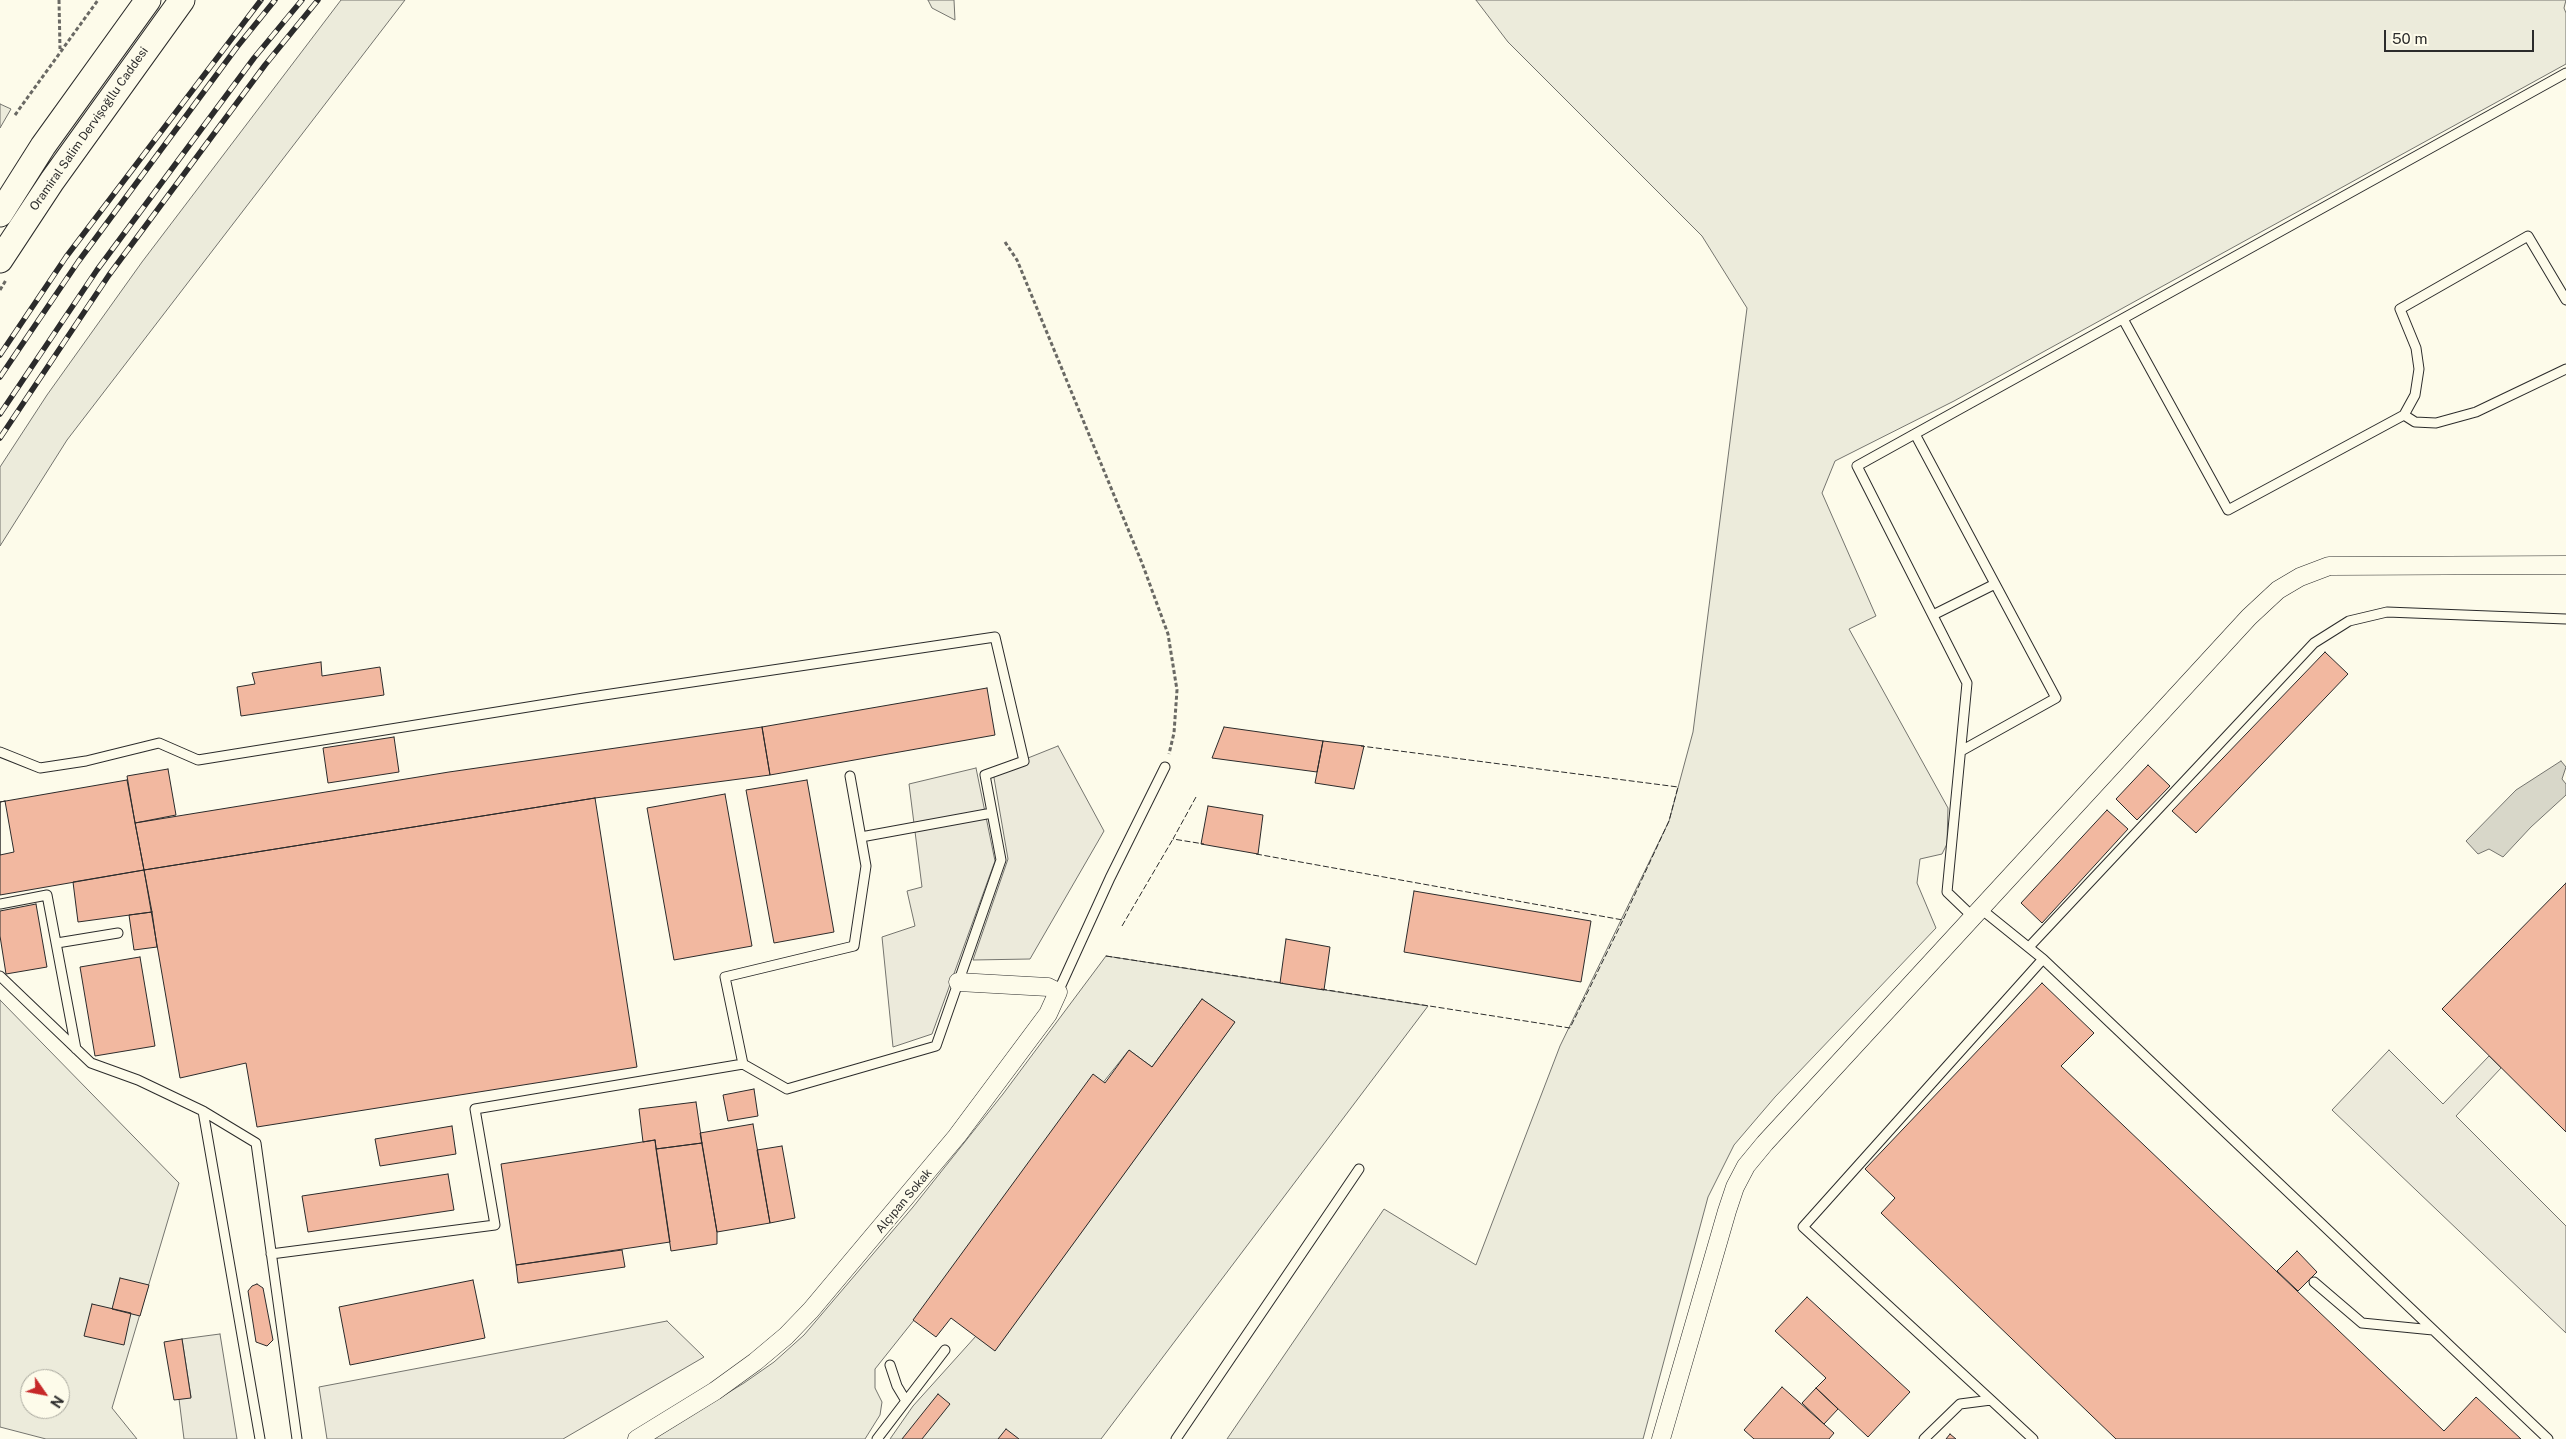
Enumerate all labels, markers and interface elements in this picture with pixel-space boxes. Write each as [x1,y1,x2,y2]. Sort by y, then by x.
scale bar [2386,20,2536,52]
text: 50 m [2392,30,2427,47]
street label: Oramiral Salim Dervişoğllu Caddesi [27,44,151,214]
street label: Alçıpan Sokak [873,1166,935,1236]
north arrow [20,1369,70,1419]
text: N [47,1393,66,1411]

